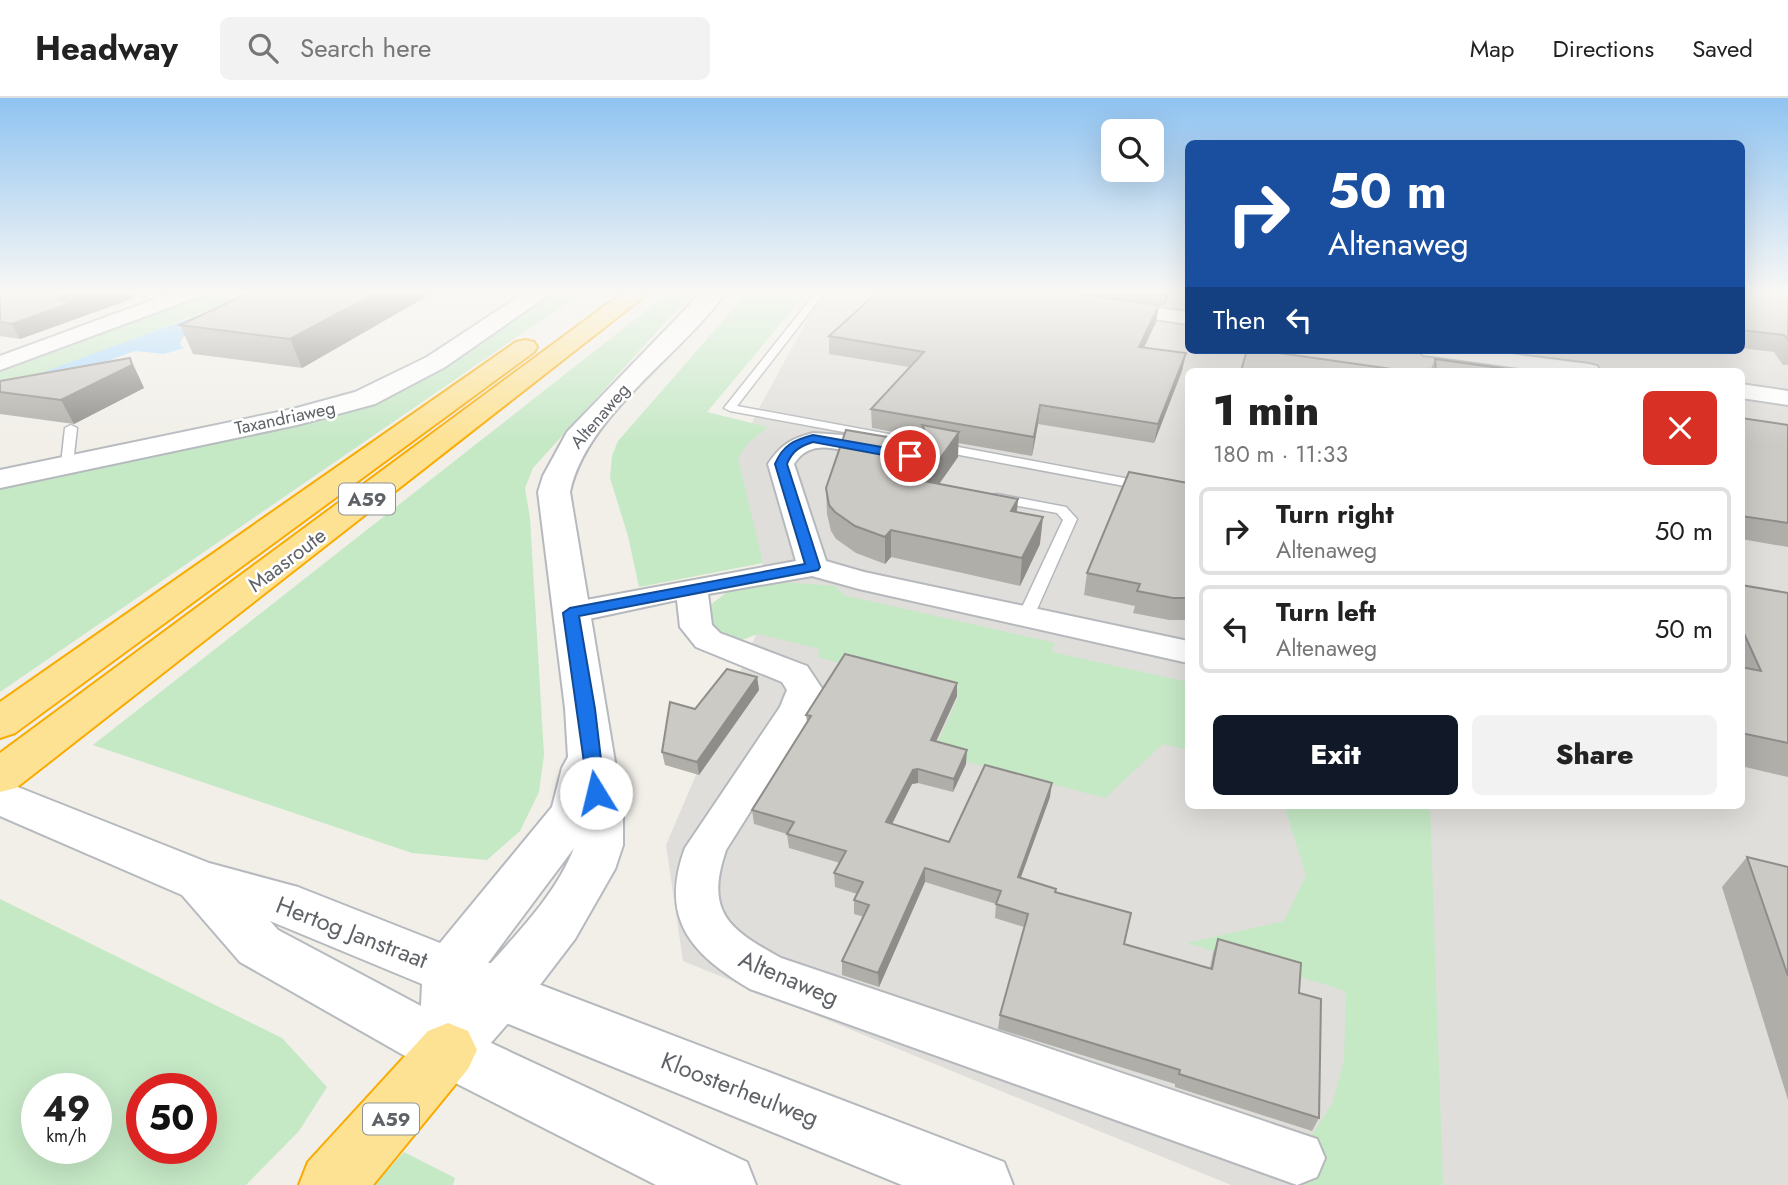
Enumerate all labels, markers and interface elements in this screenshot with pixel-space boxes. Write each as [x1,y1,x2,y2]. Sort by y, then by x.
search box [220,17,710,80]
text: Headway [35,25,178,72]
icon: search [244,29,282,67]
text: Search here [300,29,431,67]
text: Map [1470,31,1515,66]
text: Directions [1553,31,1654,66]
text: Saved [1692,31,1753,66]
map controls [1101,119,1164,182]
button: search [1101,119,1164,182]
text: 50 m [1328,156,1447,226]
icon: right [1213,168,1304,259]
text: Altenaweg [1328,221,1469,267]
text: Then [1213,301,1266,339]
icon: left [1280,301,1318,339]
street label: Altenaweg [564,378,636,454]
text: 1 min [1213,380,1319,441]
button: close [1643,391,1717,465]
street label: Taxandriaweg [232,395,338,441]
pin [880,426,940,486]
icon: arrive [891,437,929,475]
text: 180 m · 11:33 [1213,437,1348,471]
road number: A59 [339,484,395,514]
text: Turn right [1276,495,1394,533]
icon: right [1217,512,1255,550]
text: 50 m [1655,512,1713,550]
street label: Maasroute [242,521,332,599]
text: Altenaweg [1276,533,1377,567]
text: Turn left [1276,593,1376,631]
icon: left [1217,610,1255,648]
text: 50 m [1655,610,1713,648]
text: Altenaweg [1276,631,1377,665]
button: Exit [1213,715,1458,795]
button: Share [1472,715,1717,795]
position arrow [559,756,633,830]
street label: Hertog Janstraat [271,887,433,977]
street label: Altenaweg [734,941,844,1015]
street label: Kloosterheulweg [656,1043,824,1135]
speed limit sign: 50 [126,1073,217,1164]
text: 49 [43,1084,90,1134]
road number: A59 [363,1104,419,1134]
text: km/h [46,1123,87,1149]

